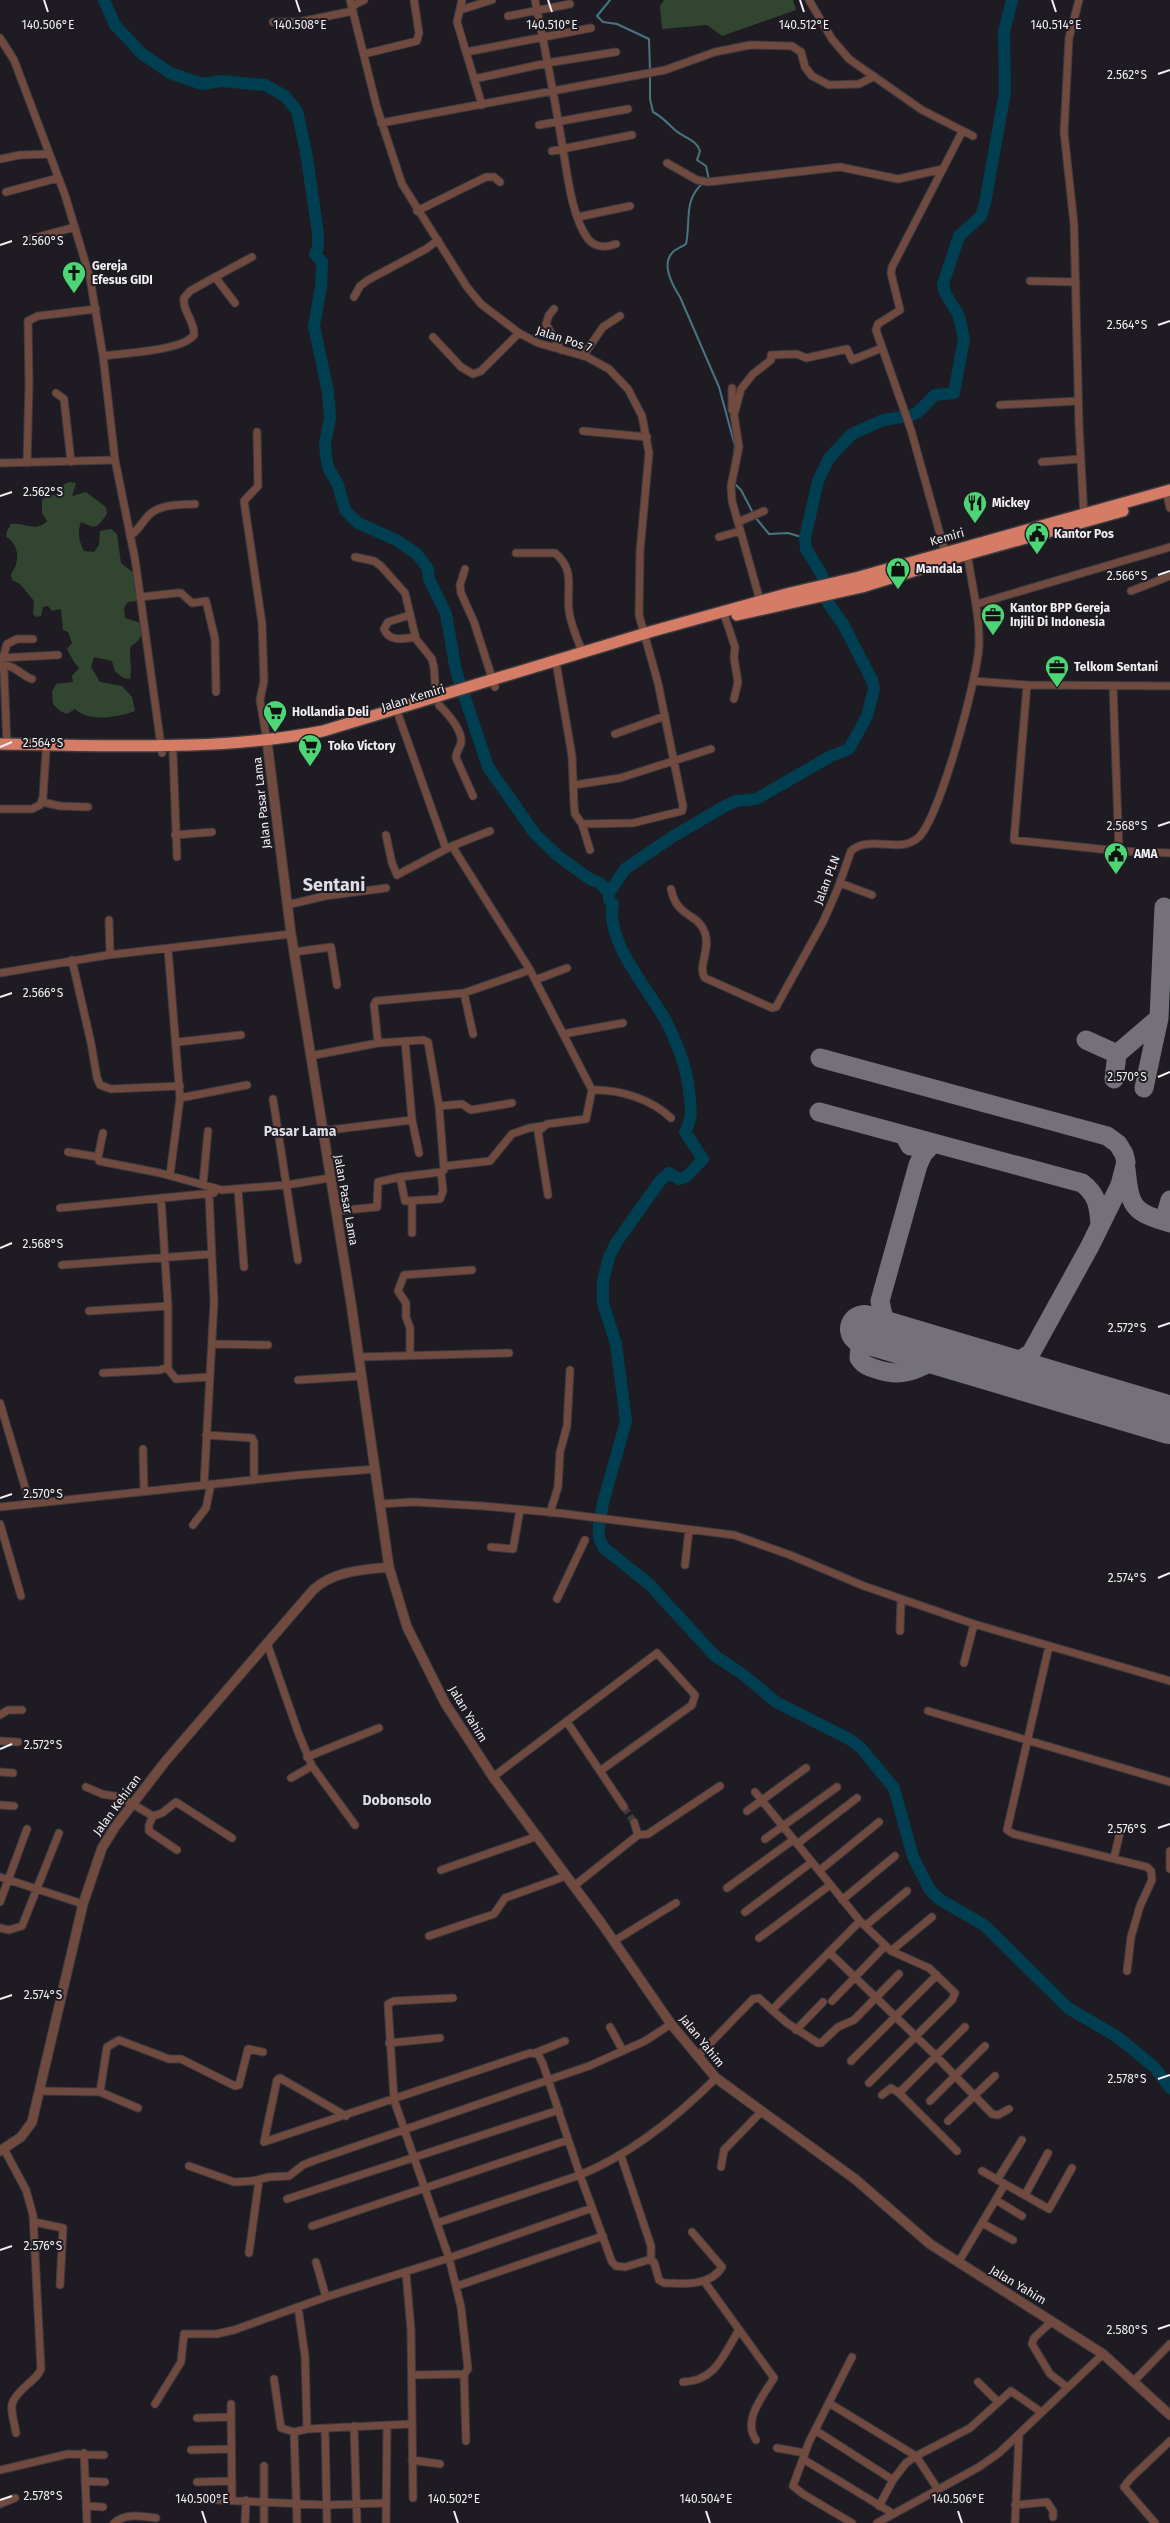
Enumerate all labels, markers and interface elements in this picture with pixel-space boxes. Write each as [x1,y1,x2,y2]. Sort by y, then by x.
text: 140.506°E [22,18,74,32]
text: 140.508°E [273,18,327,32]
text: 140.510°E [526,18,578,32]
text: 140.512°E [779,18,829,32]
text: 140.514°E [1031,18,1081,32]
text: 2.562°S [1107,68,1147,82]
text: 2.560°S [23,234,64,248]
place label: Gereja Efesus GIDI [92,259,153,287]
church icon: Gereja Efesus GIDI [61,260,87,294]
text: 2.564°S [1107,318,1148,332]
street label: Jalan Pos 7 [534,323,594,355]
text: 2.562°S [23,485,63,499]
restaurant icon: Mickey [962,490,988,524]
place label: Mickey [992,496,1031,510]
public building icon: Kantor Pos [1024,521,1050,555]
street label: Kemiri [928,525,966,549]
place label: Kantor Pos [1054,527,1114,541]
shop icon: Mandala [885,556,911,590]
place label: Mandala [916,562,963,576]
text: 2.566°S [1107,569,1148,583]
place label: Kantor BPP Gereja Injili Di Indonesia [1010,601,1111,629]
office icon: Kantor BPP Gereja Injili Di Indonesia [980,602,1006,636]
office icon: Telkom Sentani [1044,654,1070,688]
place label: Telkom Sentani [1074,660,1158,674]
street label: Jalan Kemiri [380,682,446,714]
supermarket icon: Hollandia Deli [262,699,288,733]
place label: Hollandia Deli [292,705,369,719]
supermarket icon: Toko Victory [297,733,323,767]
text: 2.564°S [23,736,64,750]
place label: Toko Victory [328,739,396,753]
street label: Jalan Pasar Lama [250,757,274,849]
text: 2.568°S [1107,819,1148,833]
public building icon: AMA [1103,841,1129,875]
place label: AMA [1133,847,1159,861]
street label: Jalan PLN [811,853,843,907]
district label: Sentani [303,874,365,896]
text: 2.566°S [23,986,64,1000]
text: 2.570°S [1107,1070,1147,1084]
district label: Pasar Lama [264,1123,337,1140]
street label: Jalan Pasar Lama [331,1153,361,1247]
text: 2.568°S [23,1237,64,1251]
text: 2.572°S [1108,1321,1147,1335]
text: 2.570°S [23,1487,63,1501]
text: 2.574°S [1108,1571,1147,1585]
street label: Jalan Yahim [446,1683,490,1745]
text: 2.572°S [24,1738,63,1752]
street label: Jalan Kehiran [90,1772,144,1838]
district label: Dobonsolo [362,1792,432,1809]
text: 2.576°S [1108,1822,1147,1836]
text: 2.574°S [24,1988,63,2002]
street label: Jalan Yahim [677,2012,727,2070]
text: 2.578°S [1107,2072,1147,2086]
text: 2.576°S [24,2239,63,2253]
street label: Jalan Yahim [987,2263,1049,2307]
text: 2.580°S [1106,2323,1148,2337]
text: 2.578°S [23,2489,63,2503]
text: 140.500°E [175,2492,229,2506]
text: 140.502°E [428,2492,480,2506]
text: 140.504°E [679,2492,733,2506]
text: 140.506°E [932,2492,984,2506]

